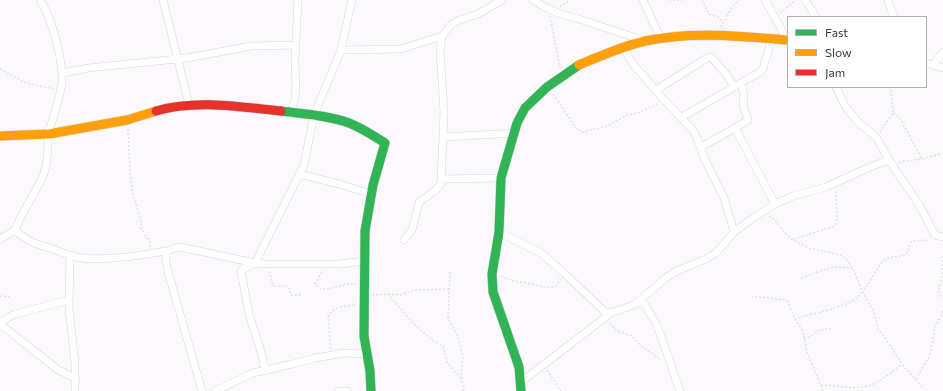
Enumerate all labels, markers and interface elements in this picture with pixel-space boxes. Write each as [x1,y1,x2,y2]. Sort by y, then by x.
legend [787,16,927,88]
text: Fast [825,25,848,39]
text: Slow [825,45,852,59]
text: Jam [825,65,845,79]

